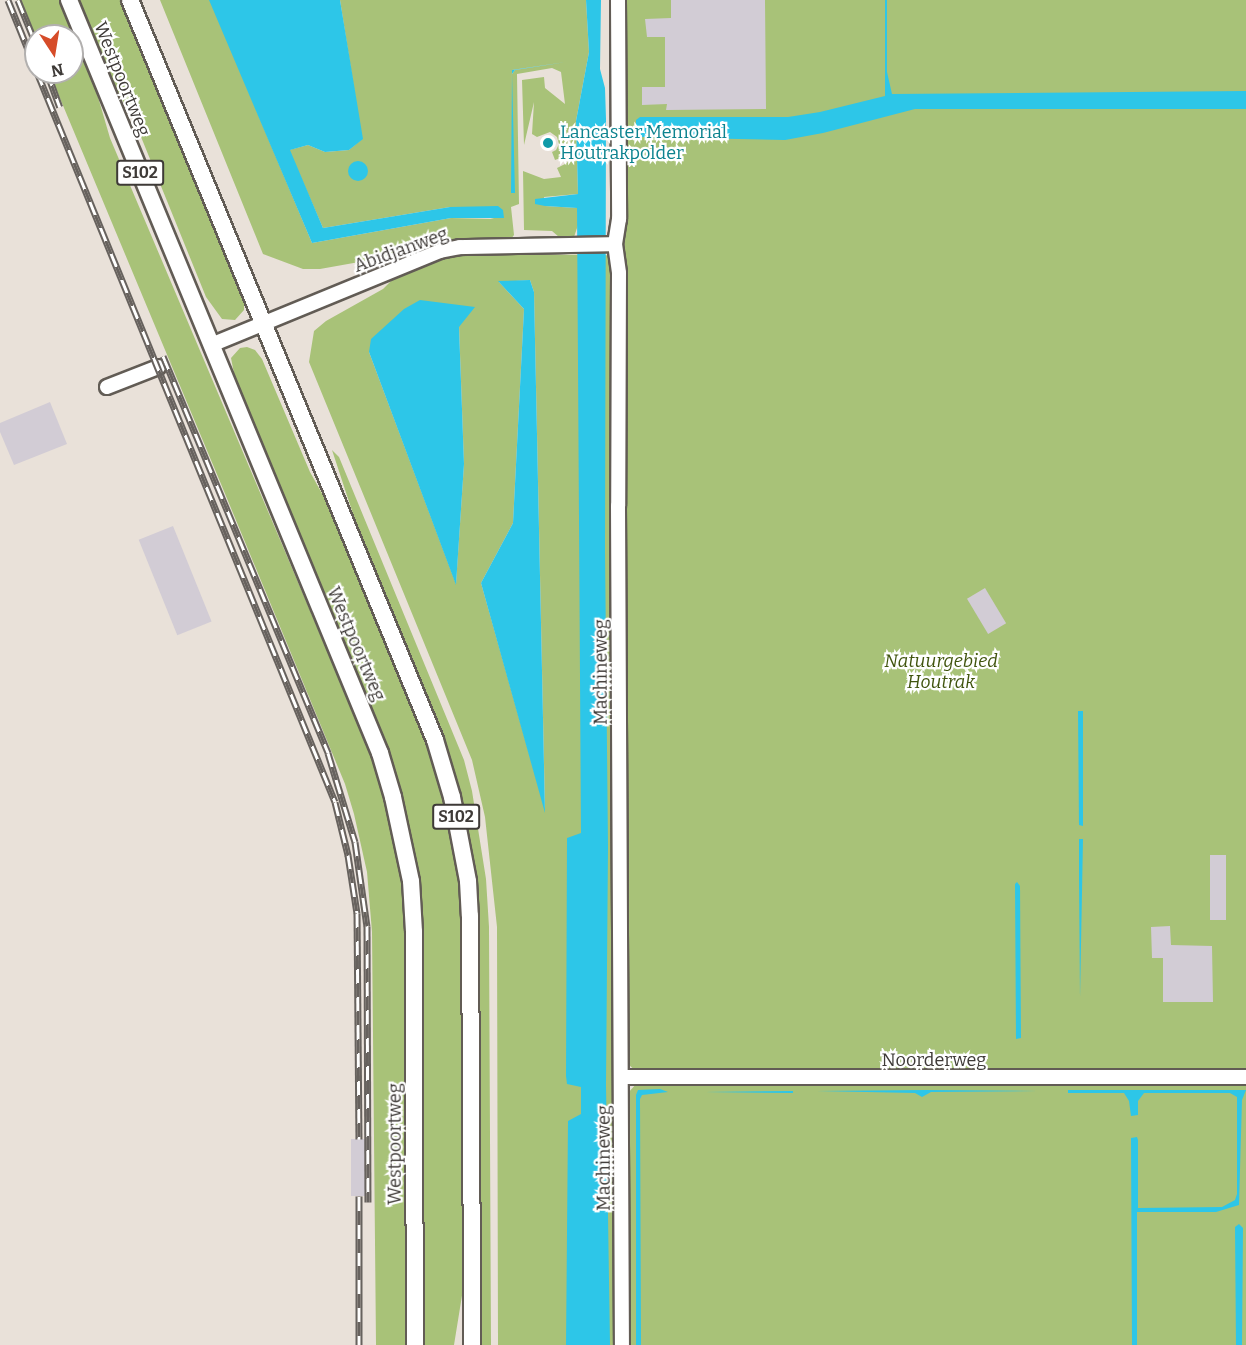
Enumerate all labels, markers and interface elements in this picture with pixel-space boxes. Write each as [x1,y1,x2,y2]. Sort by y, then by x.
street label: Westpoortweg [89,19,155,139]
north arrow [24,24,84,84]
text: N [49,60,65,81]
place label: Lancaster Memorial Houtrakpolder [560,122,727,164]
marker: Lancaster Memorial Houtrakpolder [541,136,555,150]
road number: S102 [116,160,164,186]
street label: Abidjanweg [351,223,451,277]
street label: Westpoortweg [322,584,390,704]
street label: Machineweg [590,619,612,725]
park label: Natuurgebied Houtrak [884,651,998,694]
road number: S102 [432,804,480,830]
street label: Noorderweg [882,1049,986,1071]
street label: Westpoortweg [384,1083,406,1205]
street label: Machineweg [593,1105,615,1211]

